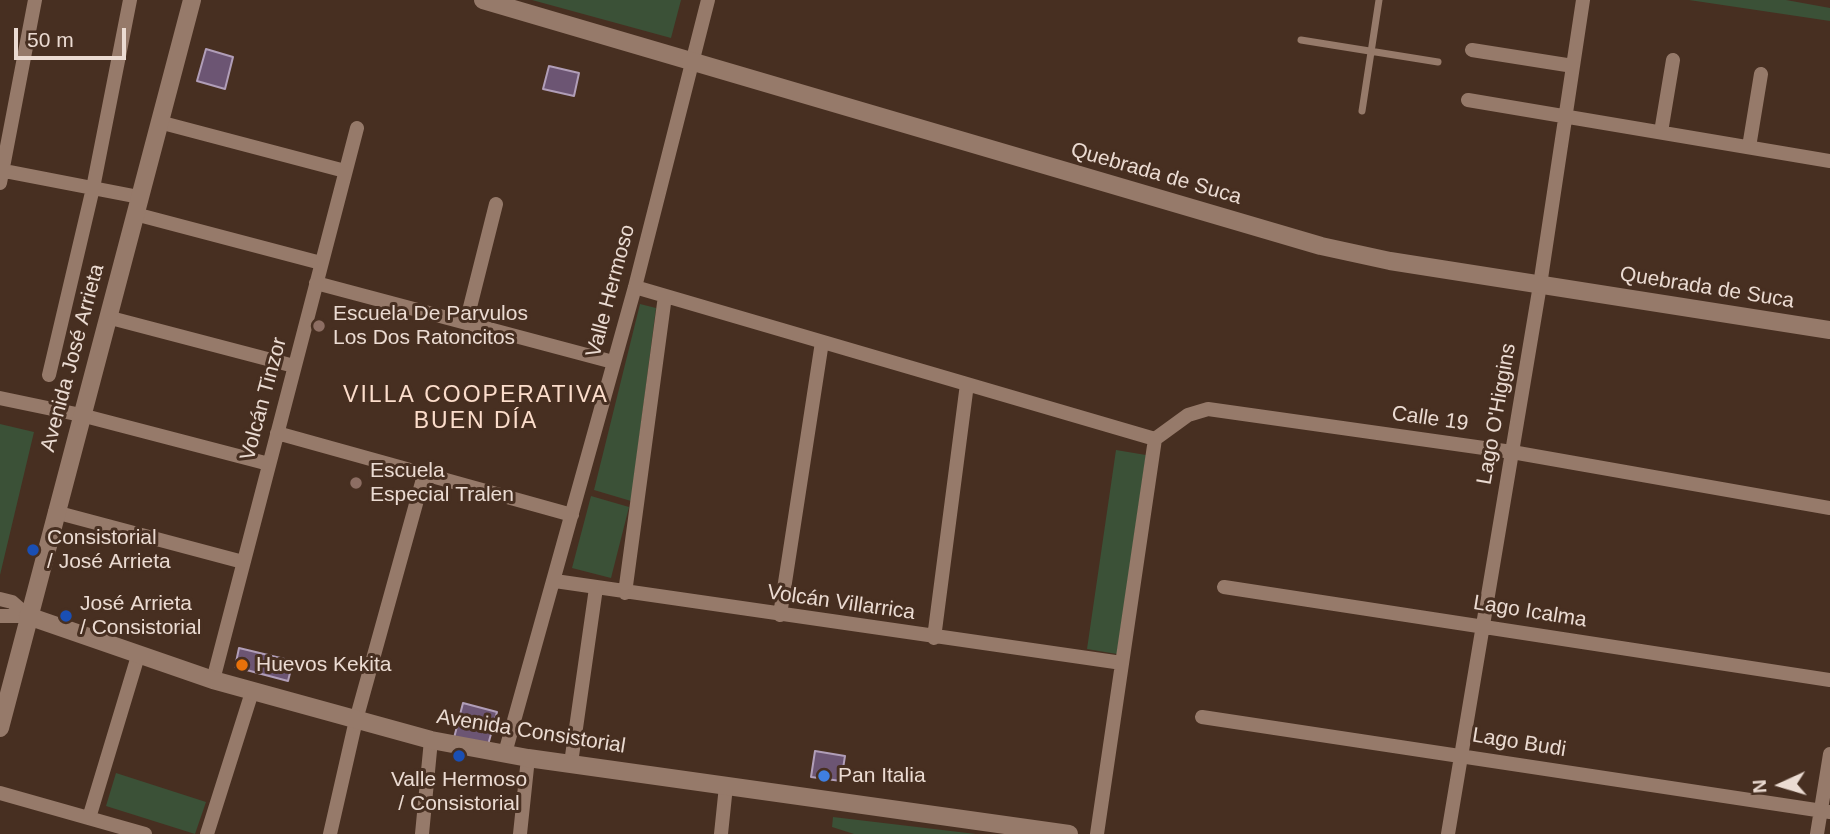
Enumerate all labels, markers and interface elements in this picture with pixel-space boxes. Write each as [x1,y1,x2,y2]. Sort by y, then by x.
scale bar [18,14,130,58]
text: 50 m [27,28,74,51]
street label: Quebrada de Suca [1068,138,1244,210]
street label: Valle Hermoso [581,222,641,360]
street label: Avenida José Arrieta [36,261,110,455]
street label: Quebrada de Suca [1618,262,1796,314]
place label: Escuela De Parvulos Los Dos Ratoncitos [333,301,528,351]
marker: Escuela De Parvulos Los Dos Ratoncitos [311,318,327,334]
street label: Volcán Tinzor [235,335,293,463]
street label: Lago O'Higgins [1472,341,1522,487]
district label: VILLA COOPERATIVA BUEN DÍA [345,382,607,436]
street label: Calle 19 [1390,401,1470,437]
place label: Escuela Especial Tralen [370,458,514,508]
marker: Escuela Especial Tralen [348,475,364,491]
place label: Consistorial / José Arrieta [47,525,171,575]
marker: Consistorial / José Arrieta [25,542,41,558]
street label: Volcán Villarrica [765,580,917,626]
place label: José Arrieta / Consistorial [80,591,201,641]
street label: Lago Icalma [1472,591,1588,633]
marker: José Arrieta / Consistorial [58,608,74,624]
place label: Huevos Kekita [256,652,391,678]
marker: Huevos Kekita [234,657,250,673]
street label: Avenida Consistorial [435,705,627,759]
street label: Lago Budi [1470,723,1568,763]
marker: Valle Hermoso / Consistorial [451,748,467,764]
north arrow [1746,750,1816,820]
place label: Pan Italia [838,763,926,789]
place label: Valle Hermoso / Consistorial [391,767,527,817]
marker: Pan Italia [816,768,832,784]
text: N [1749,779,1771,794]

